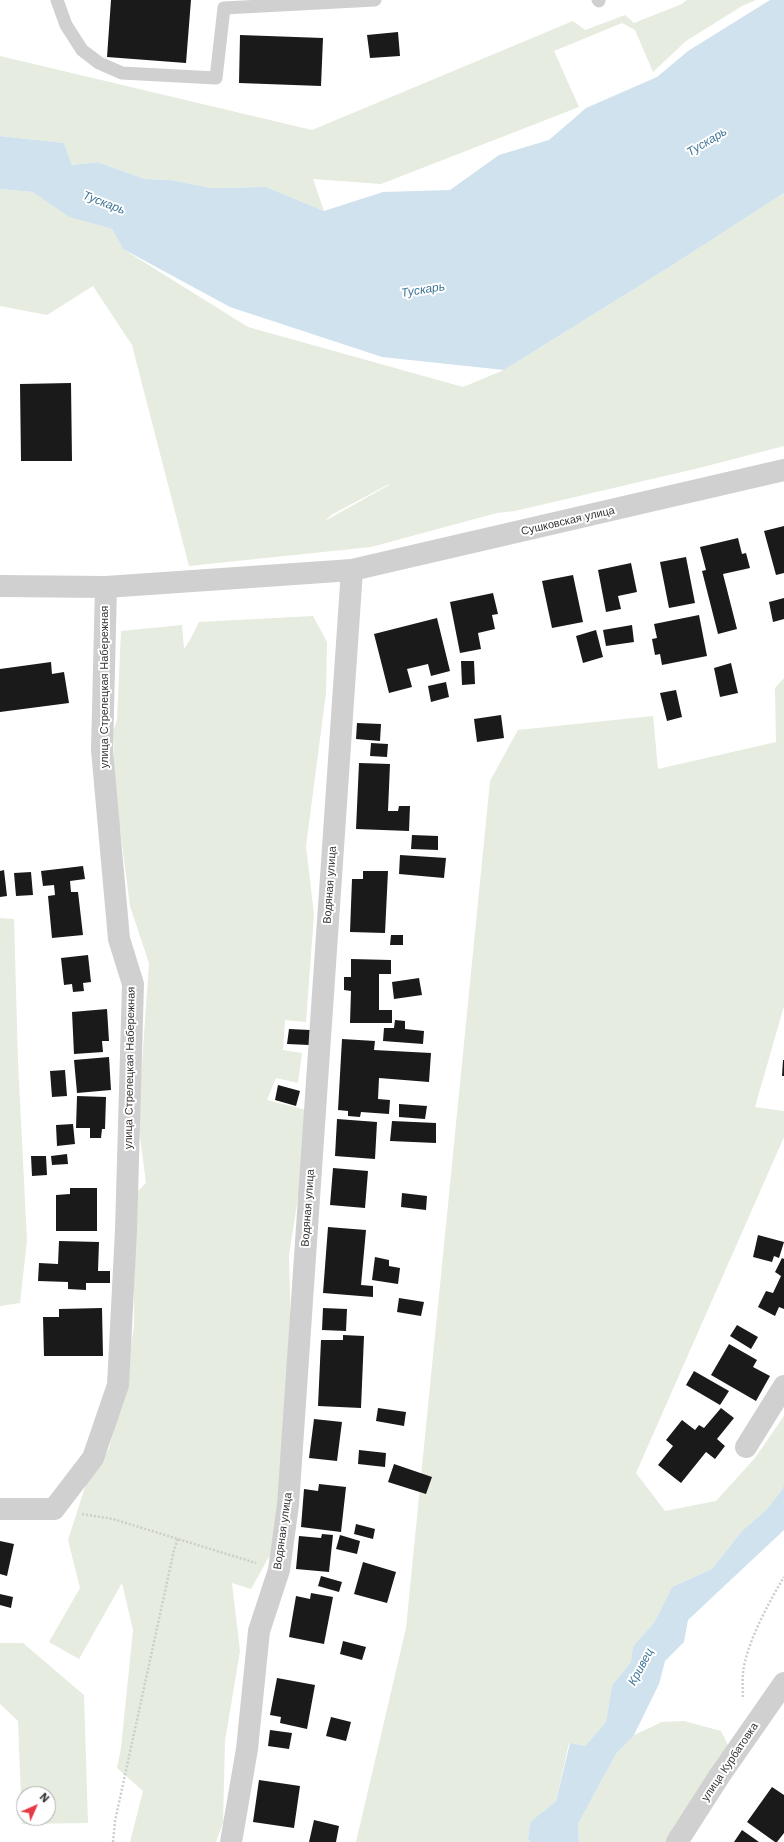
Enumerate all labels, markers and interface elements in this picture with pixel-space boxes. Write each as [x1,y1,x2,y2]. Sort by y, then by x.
water label: Тускарь [684,124,730,160]
water label: Тускарь [81,188,127,218]
water label: Тускарь [400,279,446,301]
street label: Сушковская улица [520,504,616,538]
street label: улица Стрелецкая Набережная [98,606,112,768]
street label: Водяная улица [321,846,339,924]
street label: улица Стрелецкая Набережная [122,987,138,1149]
street label: Водяная улица [299,1169,317,1247]
street label: Водяная улица [271,1492,295,1570]
water label: Кривец [625,1646,657,1688]
street label: улица Курбатовка [699,1720,761,1804]
north arrow [16,1786,56,1826]
text: N [37,1790,52,1805]

